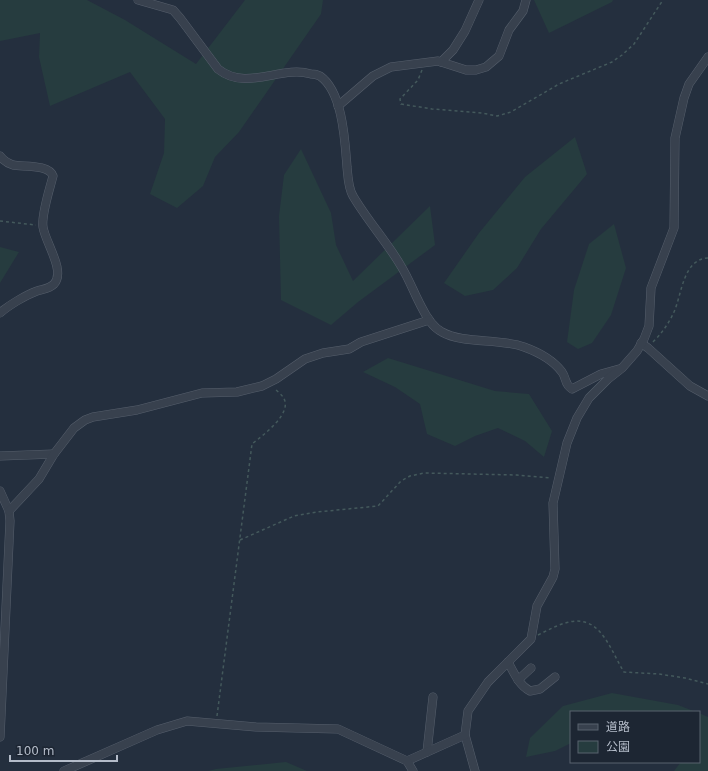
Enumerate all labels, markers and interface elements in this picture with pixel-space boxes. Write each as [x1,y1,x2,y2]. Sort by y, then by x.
legend [570,711,700,763]
text: 道路 [606,720,630,734]
scale bar [10,737,117,763]
text: 公園 [606,740,630,754]
text: 100 m [16,744,54,758]

